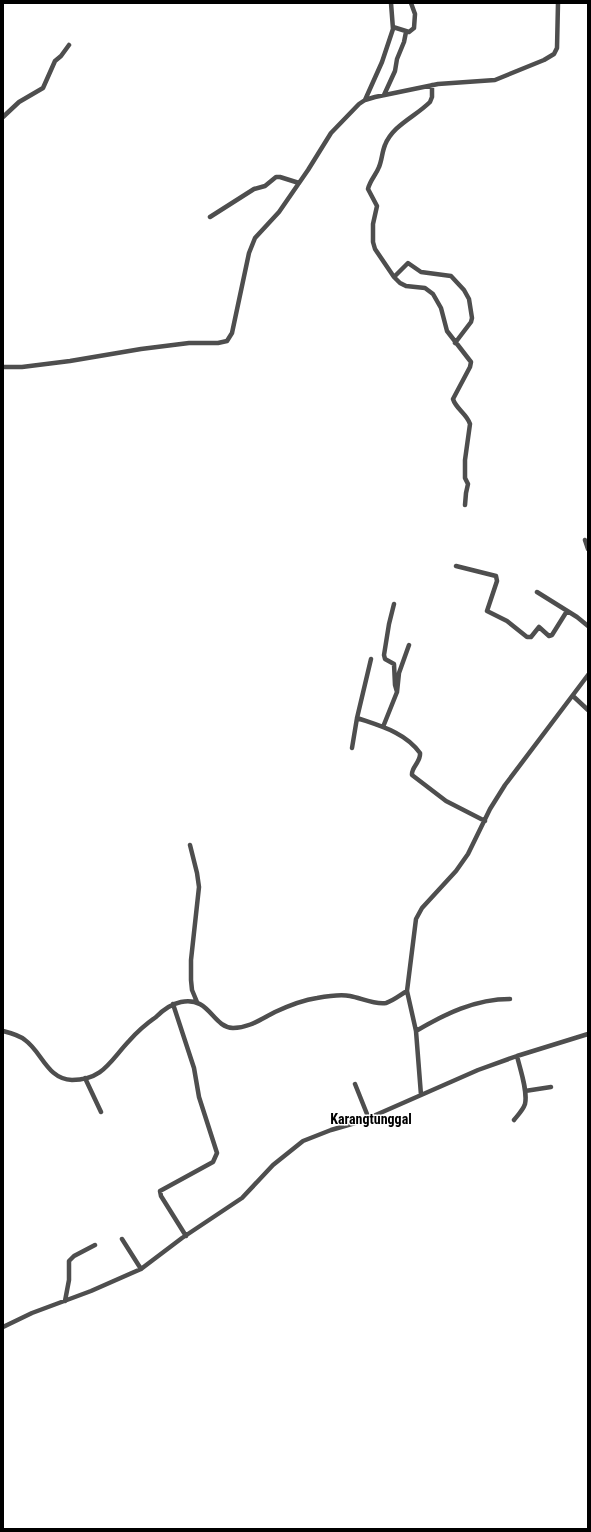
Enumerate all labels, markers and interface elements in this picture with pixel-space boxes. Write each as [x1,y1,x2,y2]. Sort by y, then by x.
district label: Karangtunggal [330,1111,412,1127]

